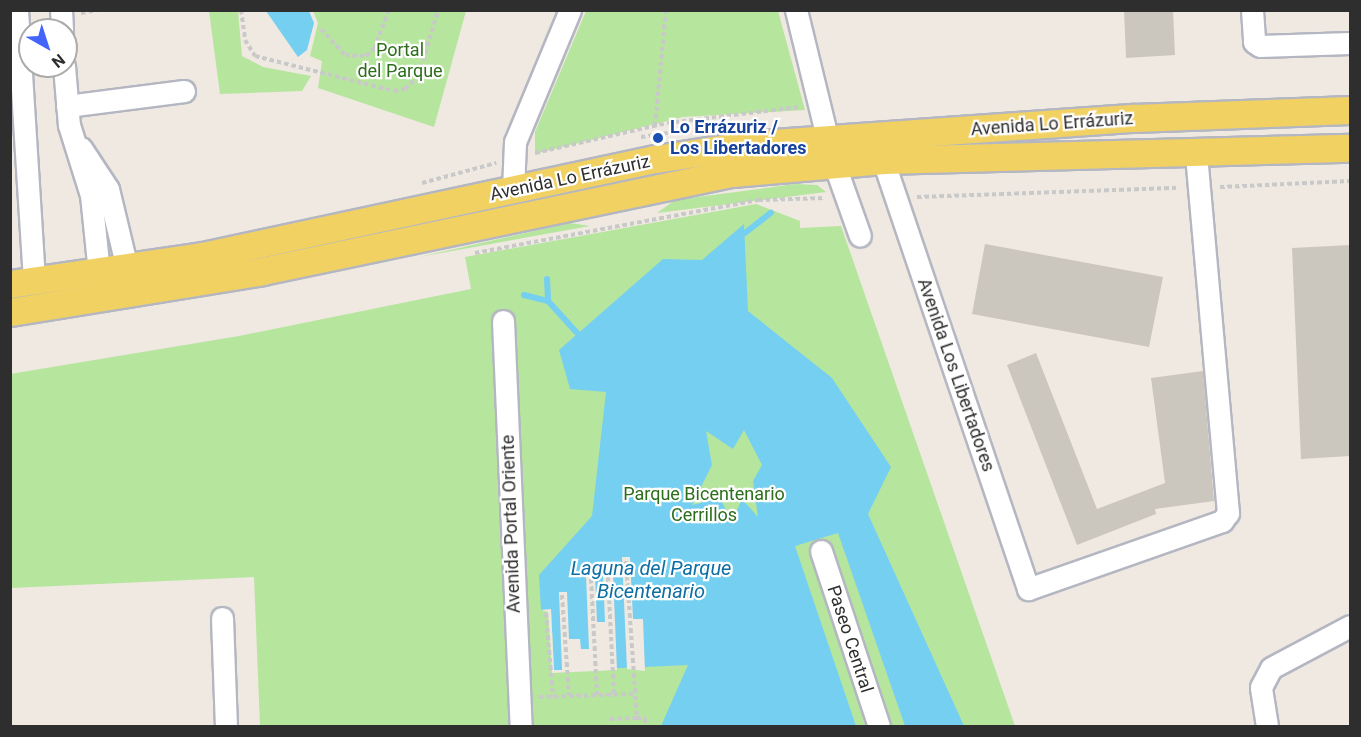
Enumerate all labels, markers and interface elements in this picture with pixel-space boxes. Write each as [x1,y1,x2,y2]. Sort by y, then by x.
north arrow [18,18,78,78]
park label: Portal del Parque [357,40,443,82]
text: N [48,50,69,72]
street label: Avenida Lo Errázuriz [970,108,1134,140]
place label: Lo Errázuriz / Los Libertadores [670,117,806,160]
marker: Lo Errázuriz / Los Libertadores [651,131,665,145]
street label: Avenida Lo Errázuriz [488,151,652,205]
street label: Avenida Los Libertadores [913,276,999,474]
street label: Avenida Portal Oriente [497,434,525,614]
park label: Parque Bicentenario Cerrillos [623,484,785,526]
water label: Laguna del Parque Bicentenario [571,557,731,604]
street label: Paseo Central [822,583,878,695]

